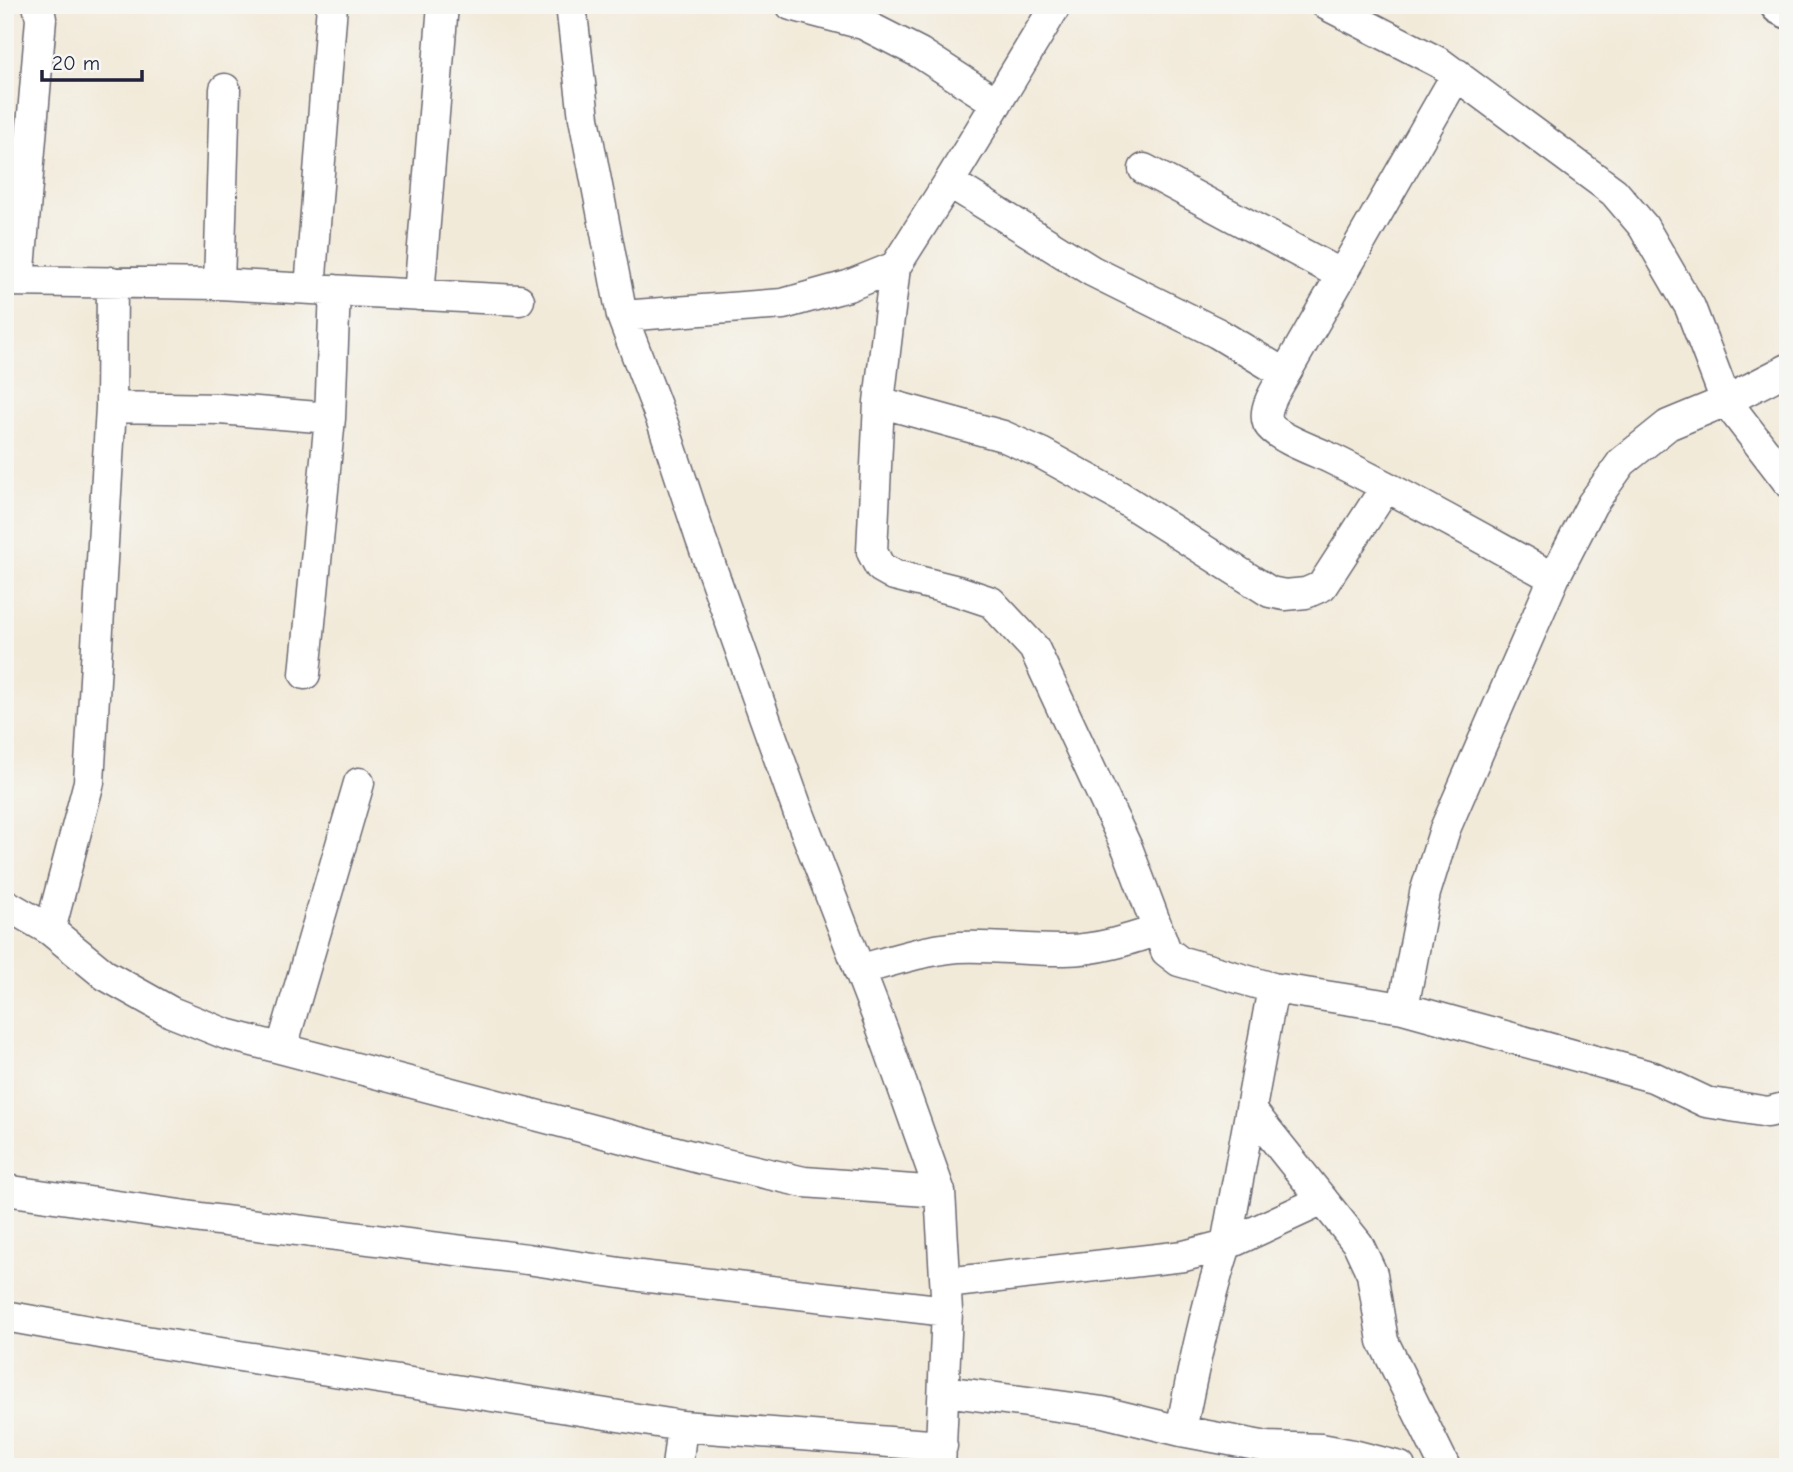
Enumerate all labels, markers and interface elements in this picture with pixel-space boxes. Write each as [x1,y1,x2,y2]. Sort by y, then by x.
scale bar [42,38,142,82]
text: 20 m [52,51,100,75]

